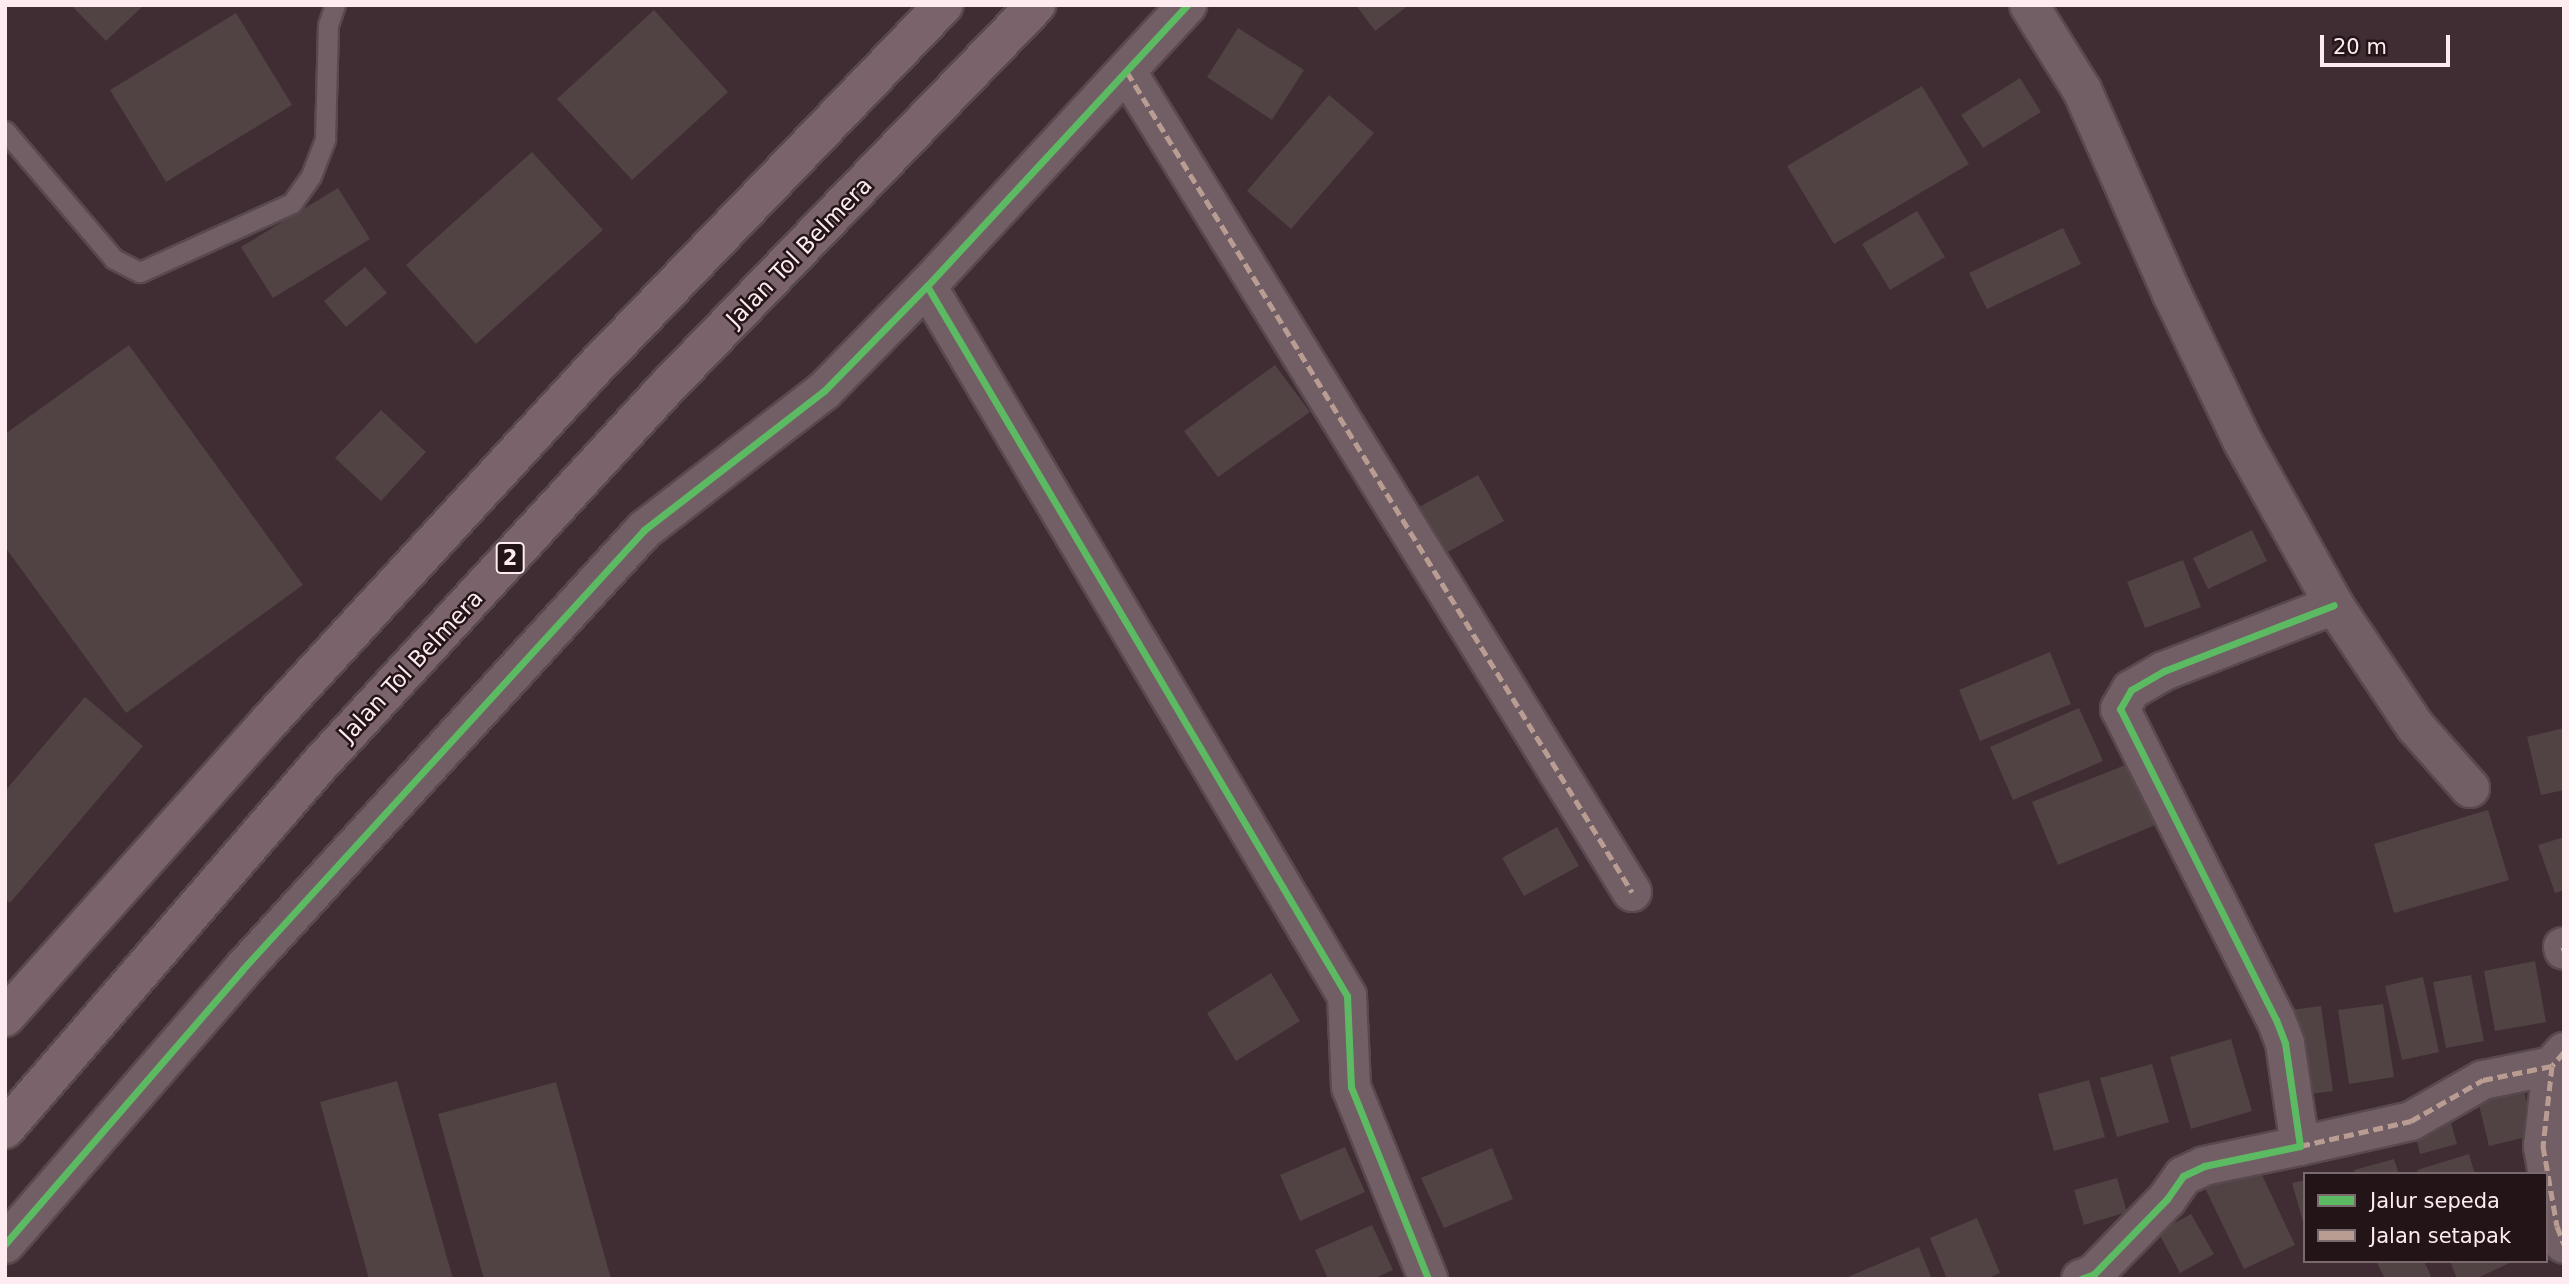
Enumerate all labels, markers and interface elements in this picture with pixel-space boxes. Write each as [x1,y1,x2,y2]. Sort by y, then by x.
scale bar [2324,21,2454,65]
text: 20 m [2333,35,2387,59]
street label: Jalan Tol Belmera [720,171,878,333]
road number: 2 [494,540,526,576]
street label: Jalan Tol Belmera [334,584,488,748]
legend [2303,1172,2548,1263]
text: Jalur sepeda [2370,1189,2500,1213]
text: Jalan setapak [2370,1224,2511,1248]

